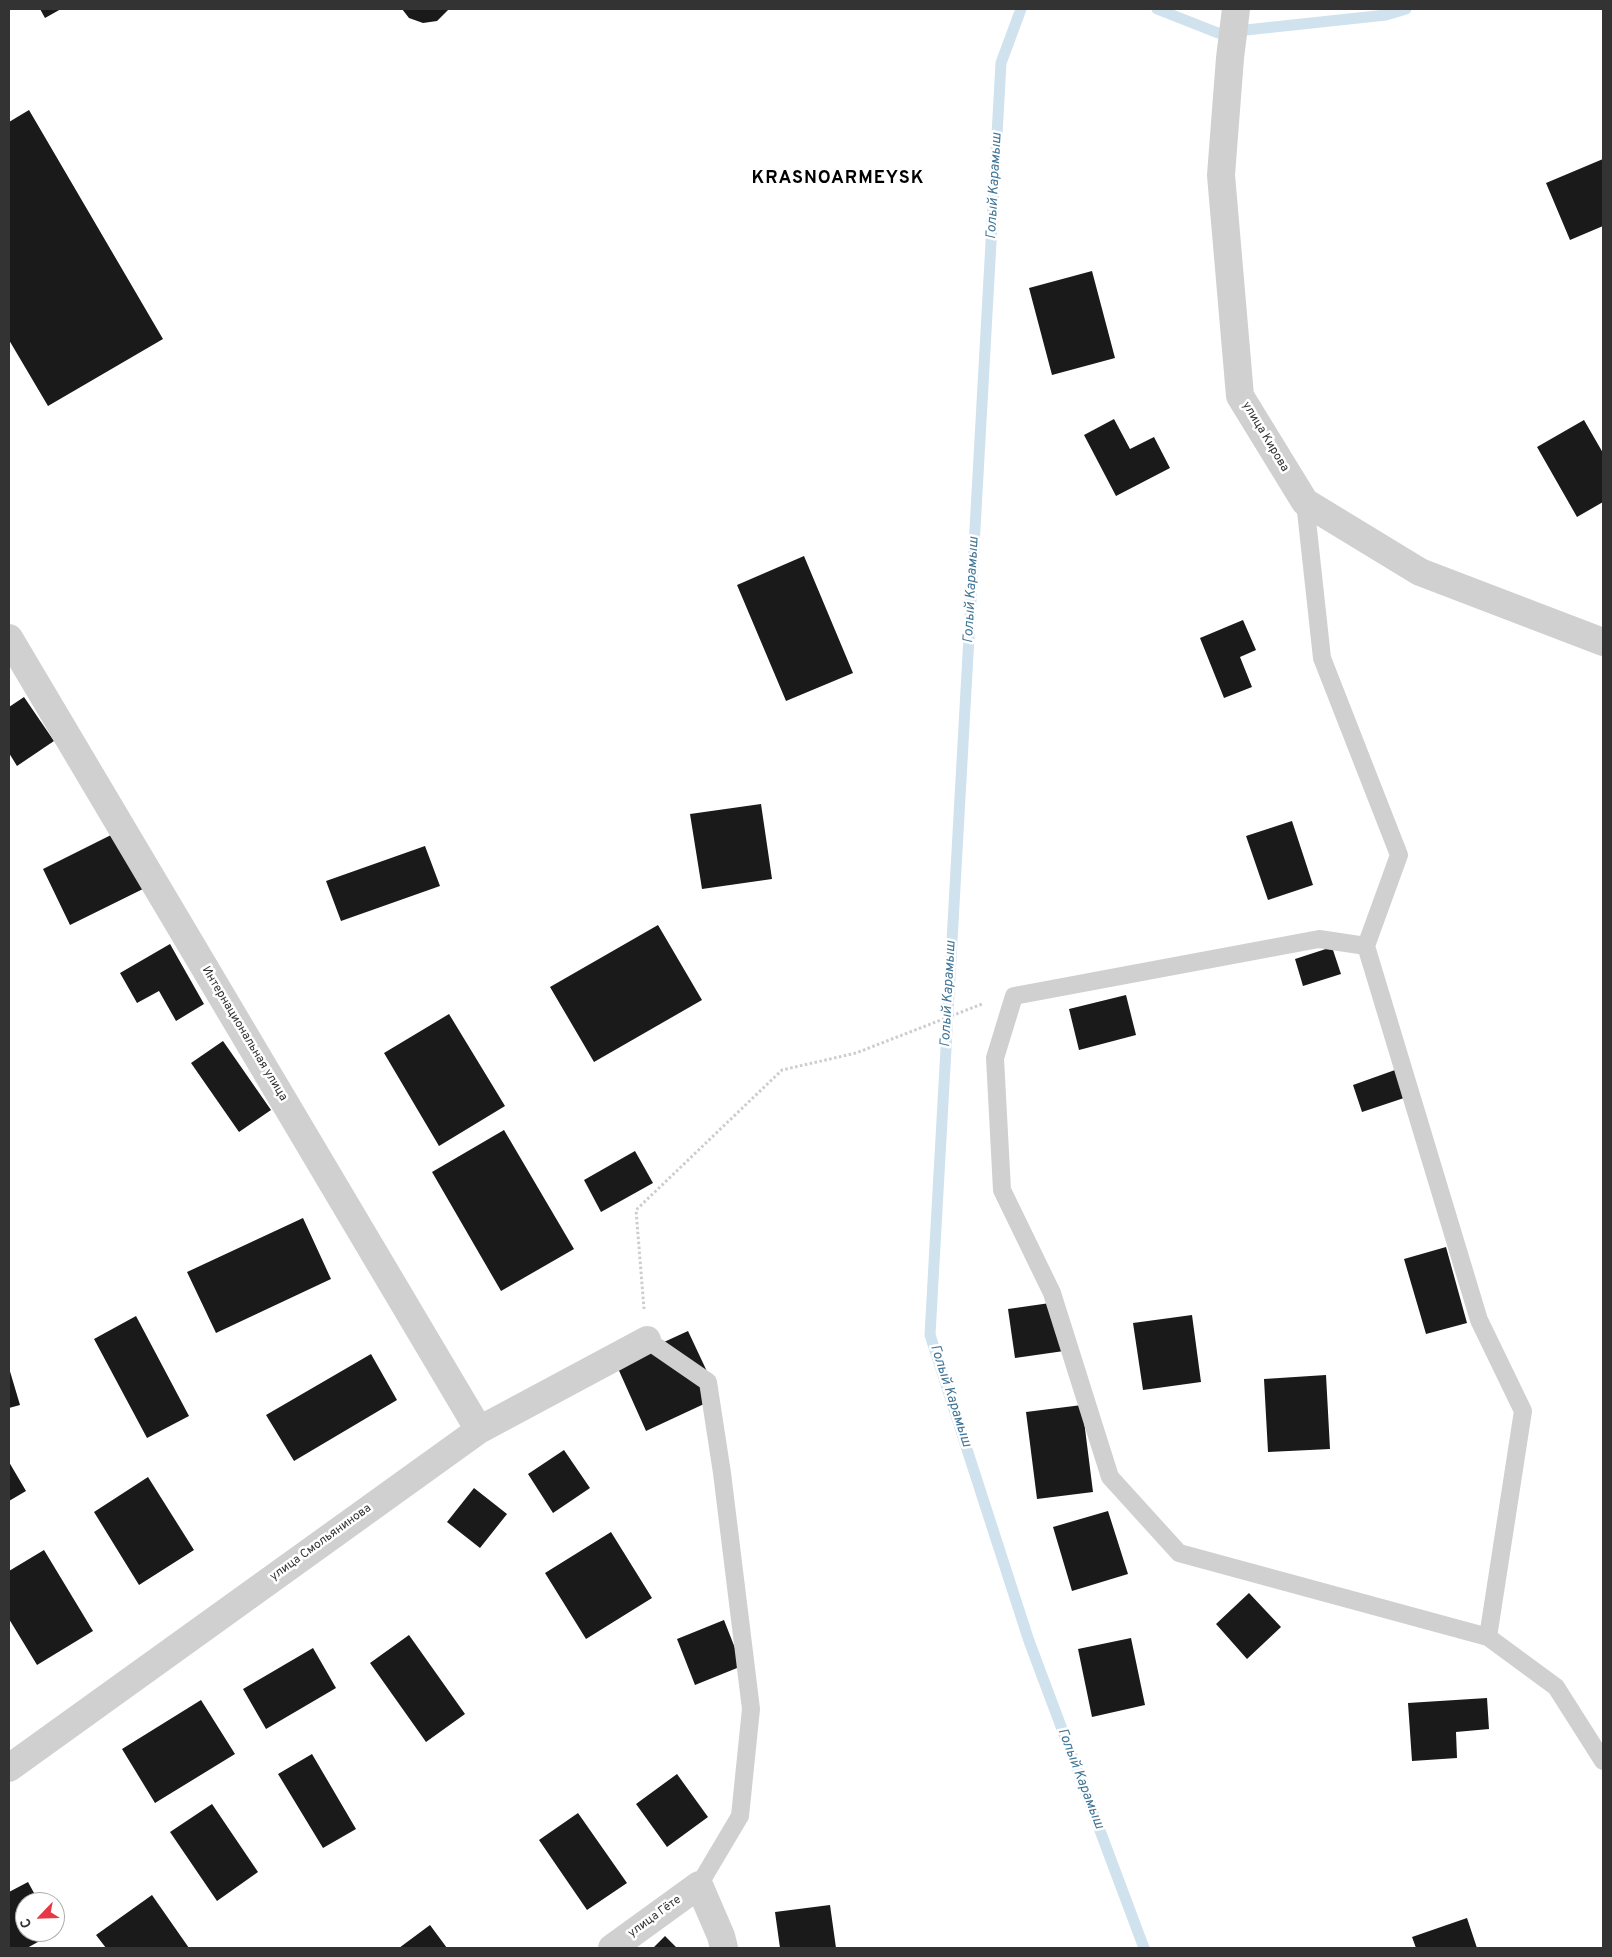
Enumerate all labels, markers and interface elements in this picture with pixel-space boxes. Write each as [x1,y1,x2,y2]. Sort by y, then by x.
water label: Голый Карамыш [984,132,1006,240]
district label: KRASNOARMEYSK [750,168,926,190]
street label: улица Кирова [1238,399,1292,475]
water label: Голый Карамыш [961,536,983,644]
water label: Голый Карамыш [938,940,960,1048]
street label: Интернациональная улица [198,964,290,1104]
water label: Голый Карамыш [926,1343,974,1449]
street label: улица Смольянинова [268,1501,374,1585]
water label: Голый Карамыш [1053,1726,1107,1832]
north arrow [15,1892,65,1942]
street label: улица Гёте [626,1893,684,1941]
text: С [17,1915,36,1930]

